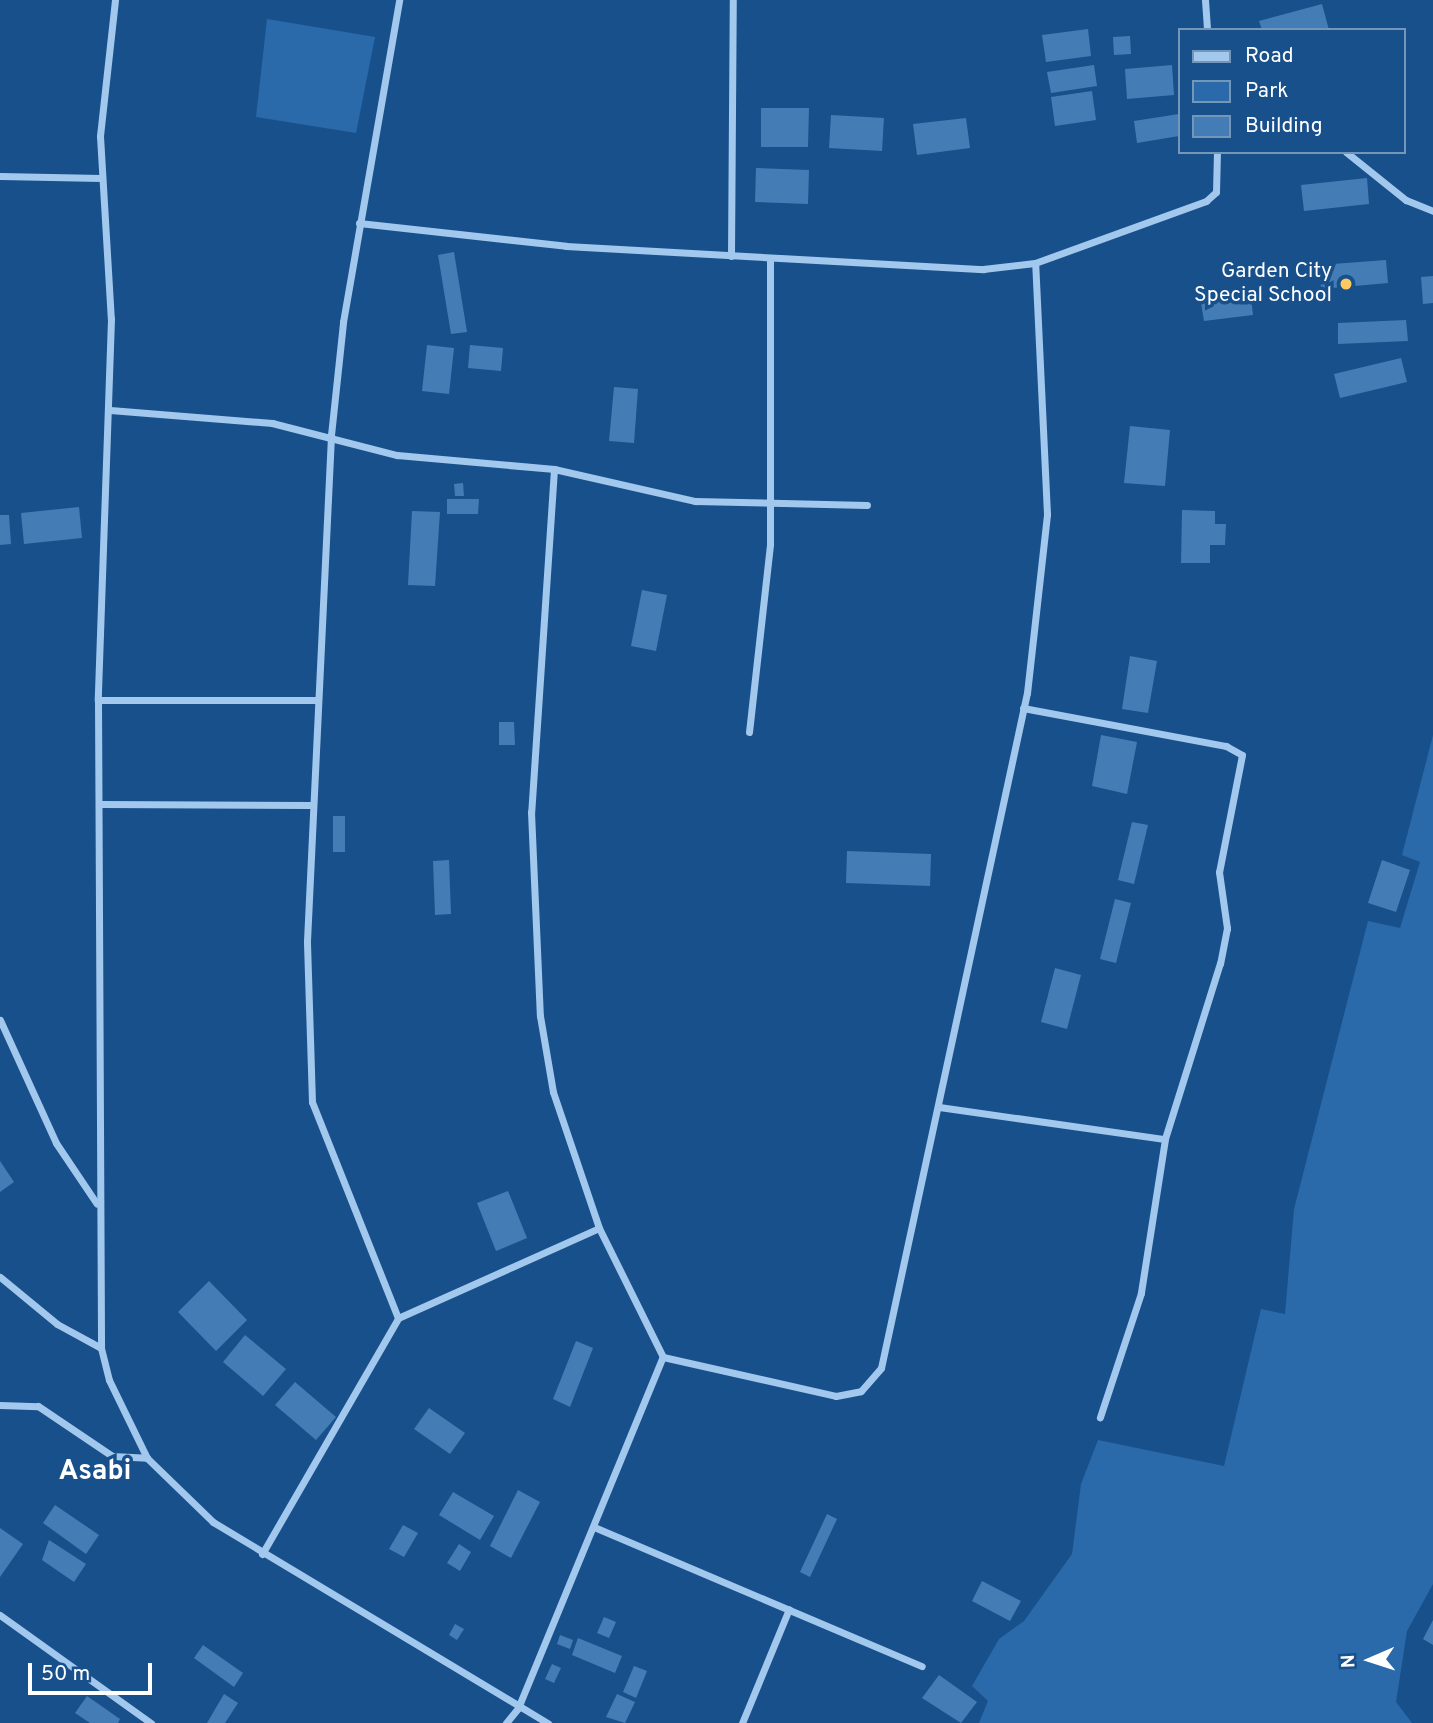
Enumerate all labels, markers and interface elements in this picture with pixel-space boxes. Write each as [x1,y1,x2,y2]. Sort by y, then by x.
legend [1178,28,1405,154]
text: Road [1245,43,1294,70]
text: Park [1245,78,1288,105]
text: Building [1245,113,1323,140]
place label: Garden City Special School [1194,259,1332,309]
marker: Garden City Special School [1338,276,1354,292]
district label: Asabi [58,1455,132,1489]
north arrow [1335,1625,1405,1695]
scale bar [32,1650,156,1694]
text: N [1337,1654,1361,1669]
text: 50 m [41,1661,90,1688]

